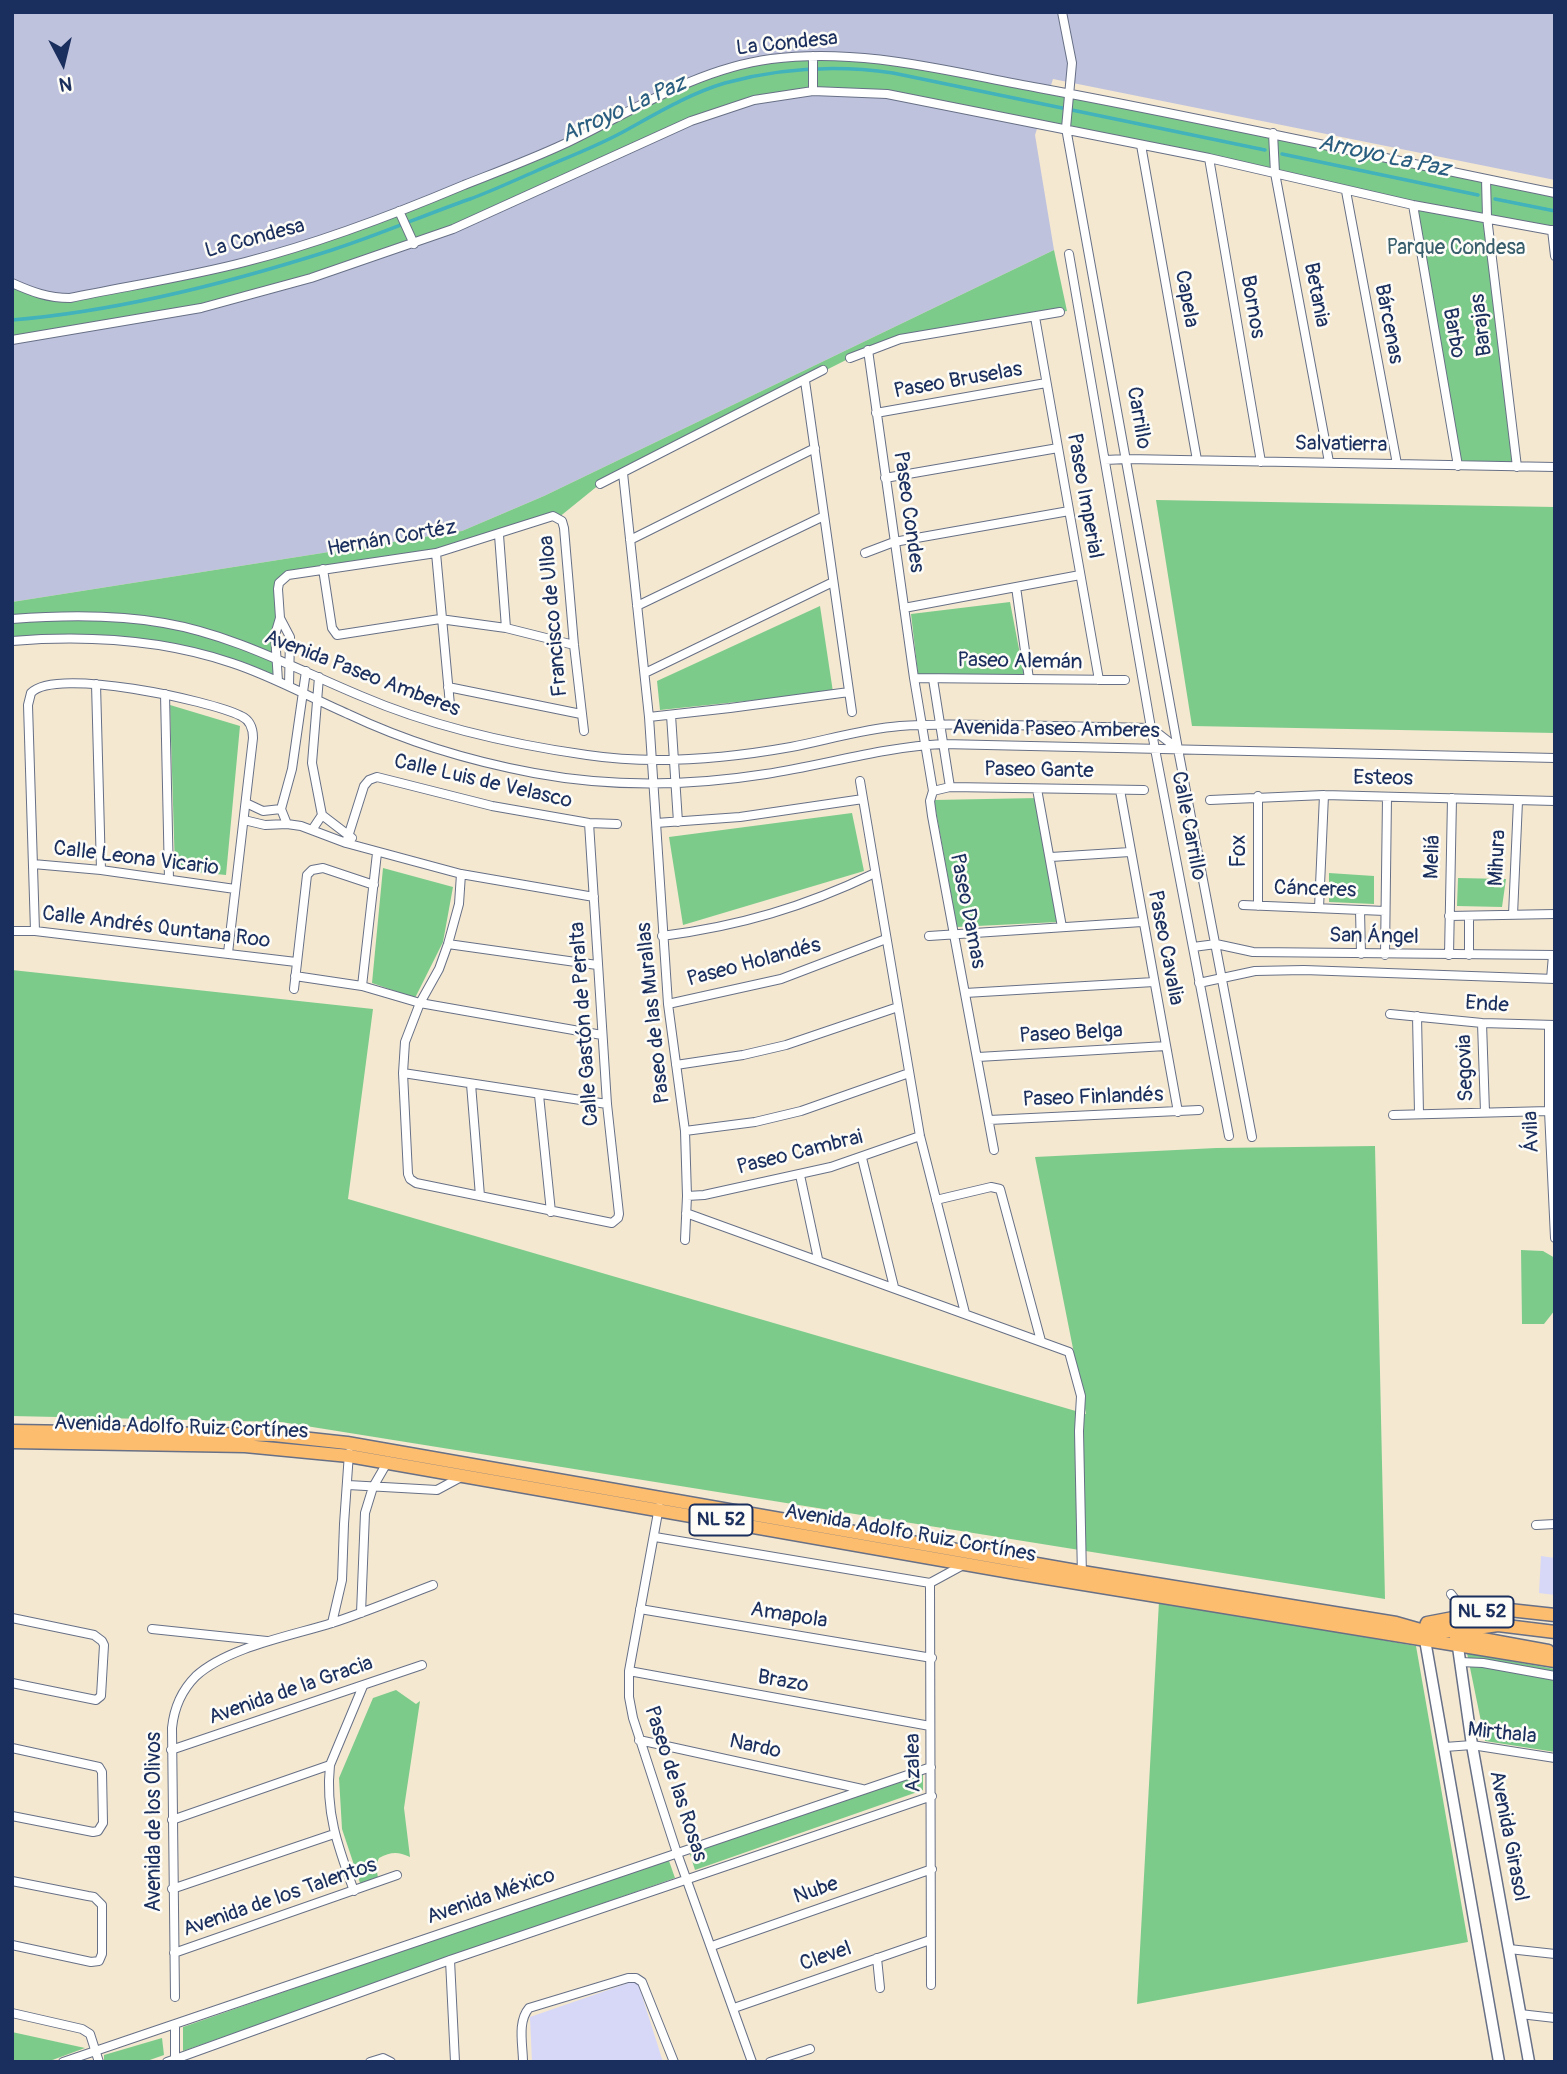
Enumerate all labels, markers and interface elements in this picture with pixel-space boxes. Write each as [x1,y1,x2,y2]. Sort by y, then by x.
street label: La Condesa [735,26,839,62]
north arrow [28,28,98,98]
water label: Arroyo La Paz [557,70,691,150]
text: N [58,71,73,97]
water label: Arroyo La Paz [1316,130,1452,184]
street label: La Condesa [202,214,308,264]
park label: Parque Condesa [1386,236,1526,262]
street label: Betania [1297,261,1335,329]
street label: Capela [1169,268,1203,330]
street label: Bornos [1234,273,1270,341]
street label: Bárcenas [1368,282,1408,366]
street label: Barajas [1466,292,1498,358]
street label: Barbo [1436,306,1470,360]
street label: Paseo Bruselas [892,357,1024,405]
street label: Carrillo [1120,385,1156,451]
street label: Paseo Imperial [1061,431,1107,561]
street label: Salvatierra [1294,432,1388,458]
street label: Paseo Condes [887,450,929,574]
street label: Hernán Cortéz [325,515,459,563]
street label: Francisco de Ulloa [534,534,574,698]
street label: Avenida Paseo Amberes [261,625,463,723]
street label: Paseo Alemán [957,648,1083,676]
street label: Avenida Paseo Amberes [952,716,1160,744]
street label: Calle Luis de Velasco [391,749,575,815]
street label: Paseo Gante [984,757,1094,785]
street label: Esteos [1353,766,1413,792]
street label: Calle Carrillo [1165,769,1211,883]
street label: Mihura [1484,829,1512,887]
street label: Fox [1227,834,1253,868]
street label: Meliá [1420,835,1446,879]
street label: Calle Leona Vicario [52,836,220,882]
street label: Paseo Damas [943,851,991,971]
street label: Cánceres [1273,876,1357,904]
street label: Paseo Cavalia [1142,888,1188,1008]
street label: Calle Andrés Quntana Roo [41,902,271,954]
street label: Calle Gastón de Peralta [565,921,605,1127]
street label: Paseo de las Murallas [632,921,676,1105]
street label: San Ángel [1329,924,1419,950]
street label: Paseo Holandés [684,933,824,993]
street label: Ende [1464,991,1510,1019]
street label: Paseo Belga [1019,1019,1123,1049]
street label: Segovia [1452,1034,1480,1102]
street label: Paseo Finlandés [1022,1083,1164,1113]
street label: Ávila [1519,1111,1545,1153]
street label: Paseo Cambrai [734,1125,866,1181]
street label: Avenida Adolfo Ruiz Cortínes [53,1411,309,1445]
street label: Avenida Adolfo Ruiz Cortínes [782,1499,1038,1569]
road number: NL 52 [690,1504,752,1536]
road number: NL 52 [1450,1596,1514,1628]
street label: Amapola [749,1597,829,1635]
street label: Avenida de la Gracia [206,1651,376,1731]
street label: Brazo [756,1665,810,1699]
street label: Paseo de las Rosas [638,1703,712,1865]
street label: Mirthala [1466,1718,1538,1750]
street label: Nardo [727,1729,783,1765]
street label: Avenida de los Olivos [142,1732,168,1912]
street label: Azalea [901,1733,927,1793]
street label: Avenida Girasol [1483,1769,1533,1903]
street label: Avenida de los Talentos [180,1853,380,1943]
street label: Avenida México [423,1863,559,1931]
street label: Nube [790,1872,842,1910]
street label: Clevel [797,1936,855,1978]

